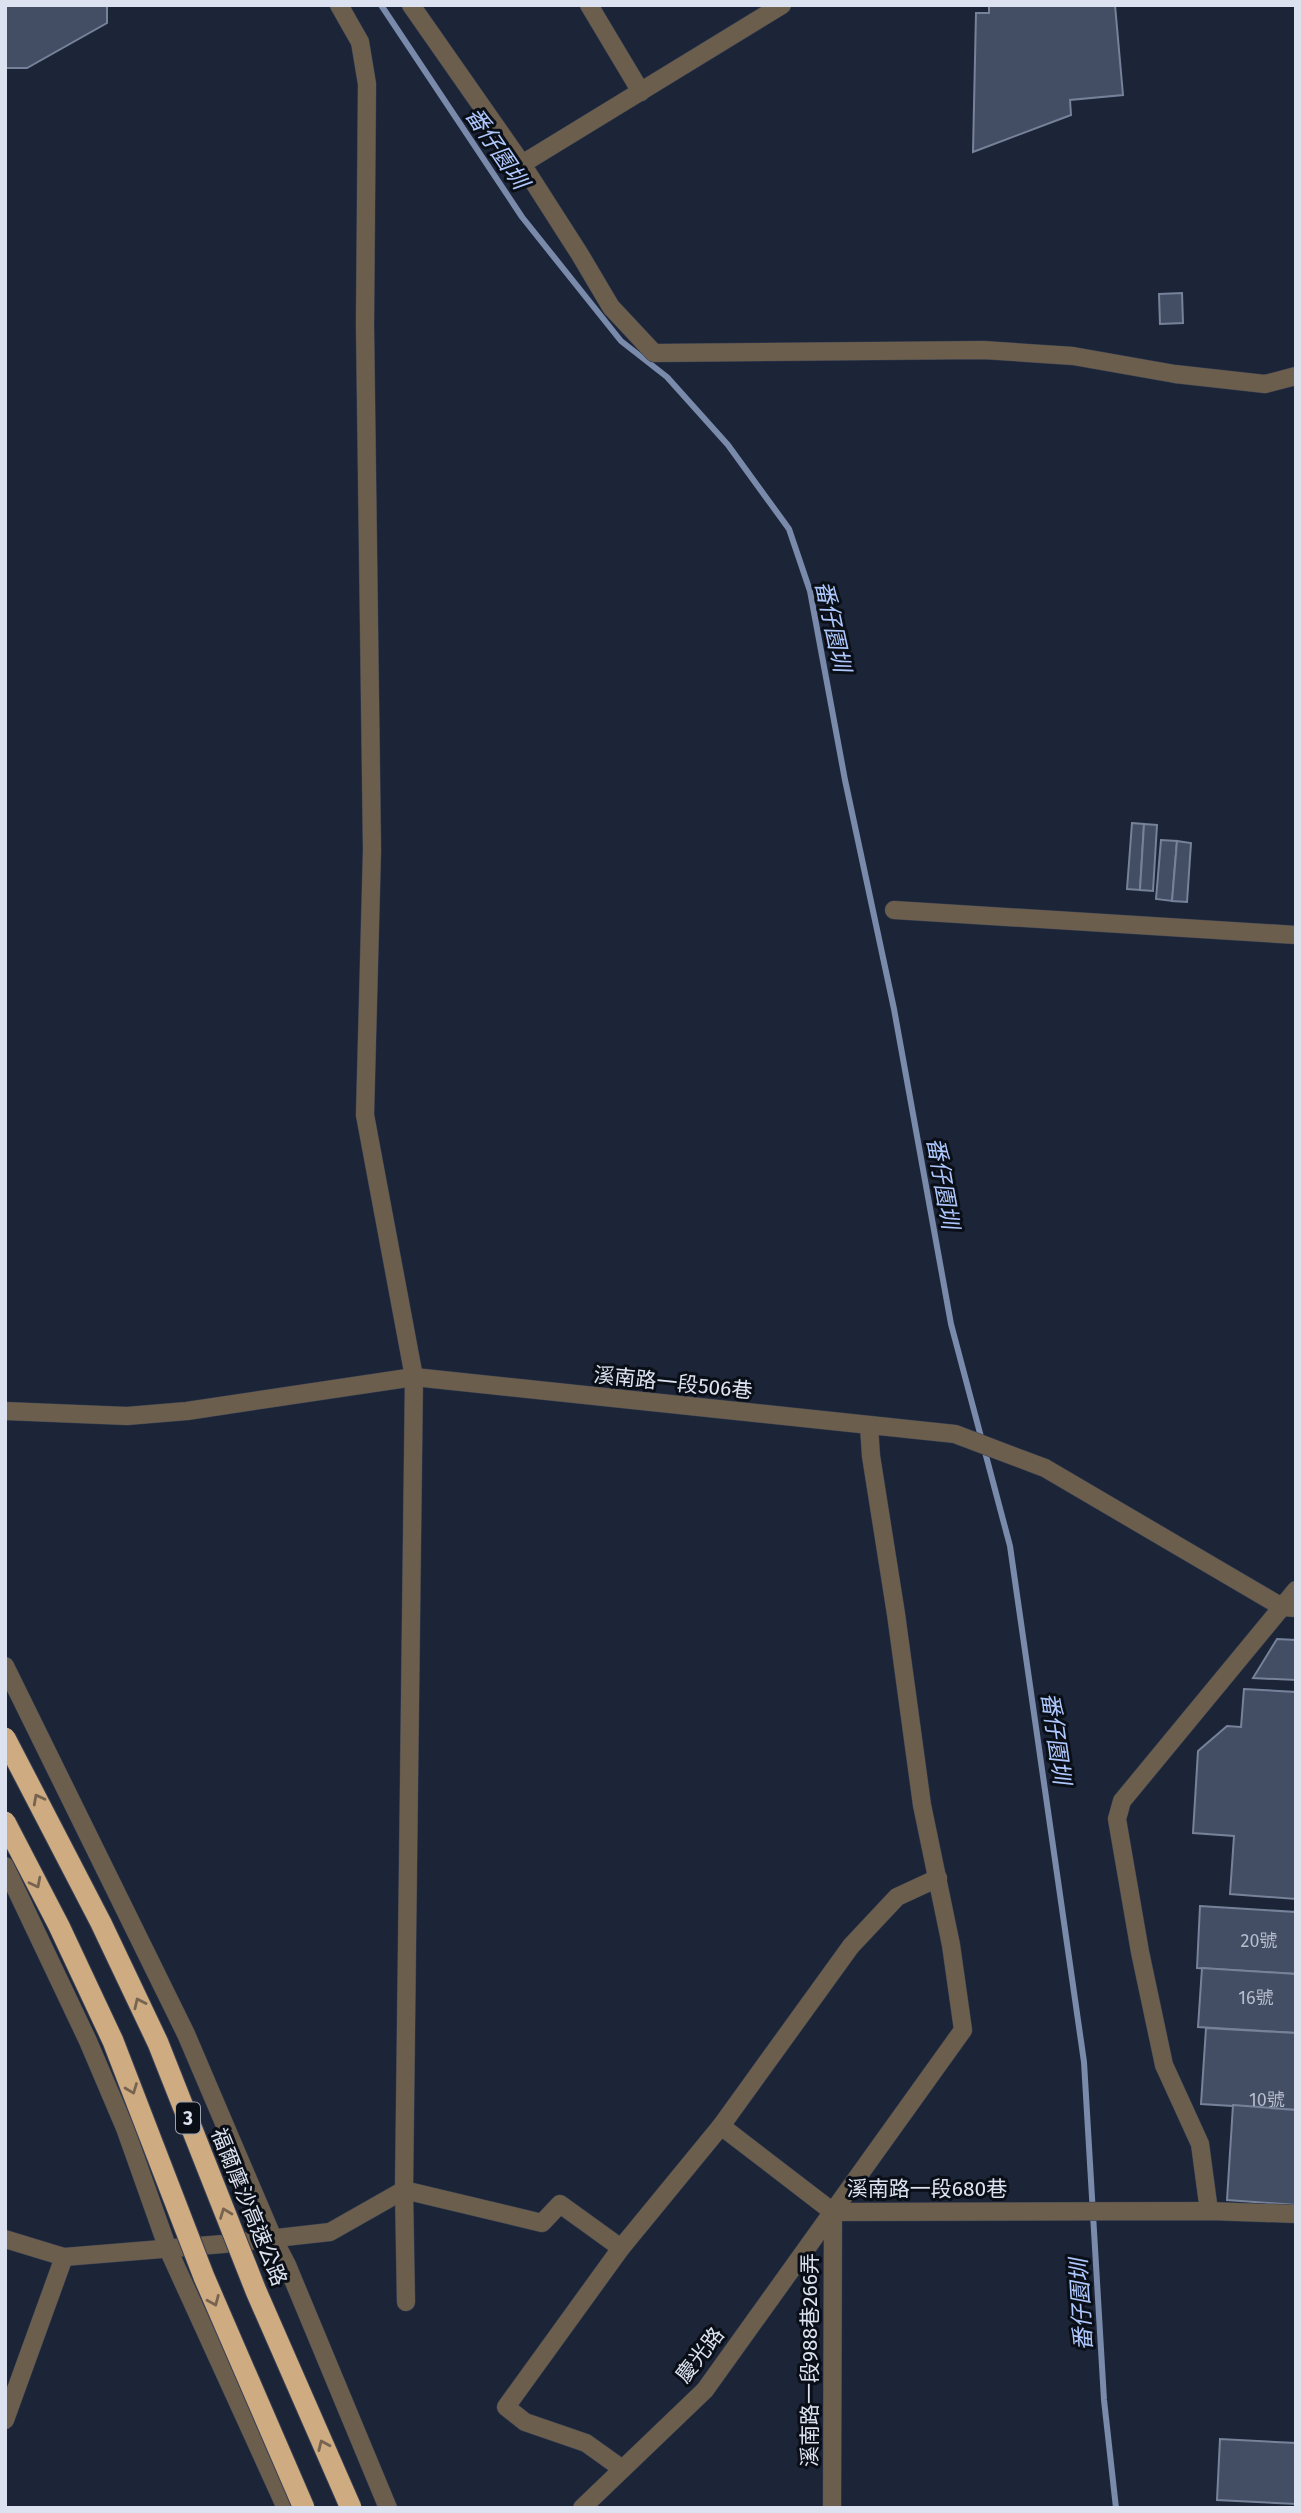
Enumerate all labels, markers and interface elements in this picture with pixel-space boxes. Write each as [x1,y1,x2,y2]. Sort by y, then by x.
water label: 番仔園圳 [460,102,536,196]
water label: 番仔園圳 [810,578,857,677]
water label: 番仔園圳 [921,1135,965,1234]
street label: 溪南路一段506巷 [592,1362,754,1404]
water label: 番仔園圳 [1036,1690,1077,1788]
one-way arrow [33,1794,46,1806]
one-way arrow [28,1876,42,1888]
house number: 20號 [1241,1930,1277,1952]
house number: 16號 [1238,1987,1274,2009]
one-way arrow [133,1998,147,2010]
one-way arrow [123,2083,137,2095]
house number: 10號 [1249,2089,1285,2111]
road number: 3 [176,2102,200,2134]
street label: 福爾摩沙高速公路 [205,2124,293,2290]
street label: 溪南路一段680巷 [847,2176,1007,2202]
one-way arrow [220,2208,234,2220]
street label: 溪南路一段988巷266弄 [797,2253,823,2467]
water label: 番仔園圳 [1064,2255,1097,2352]
one-way arrow [206,2294,220,2306]
street label: 慶光路 [670,2322,730,2388]
one-way arrow [317,2440,331,2453]

